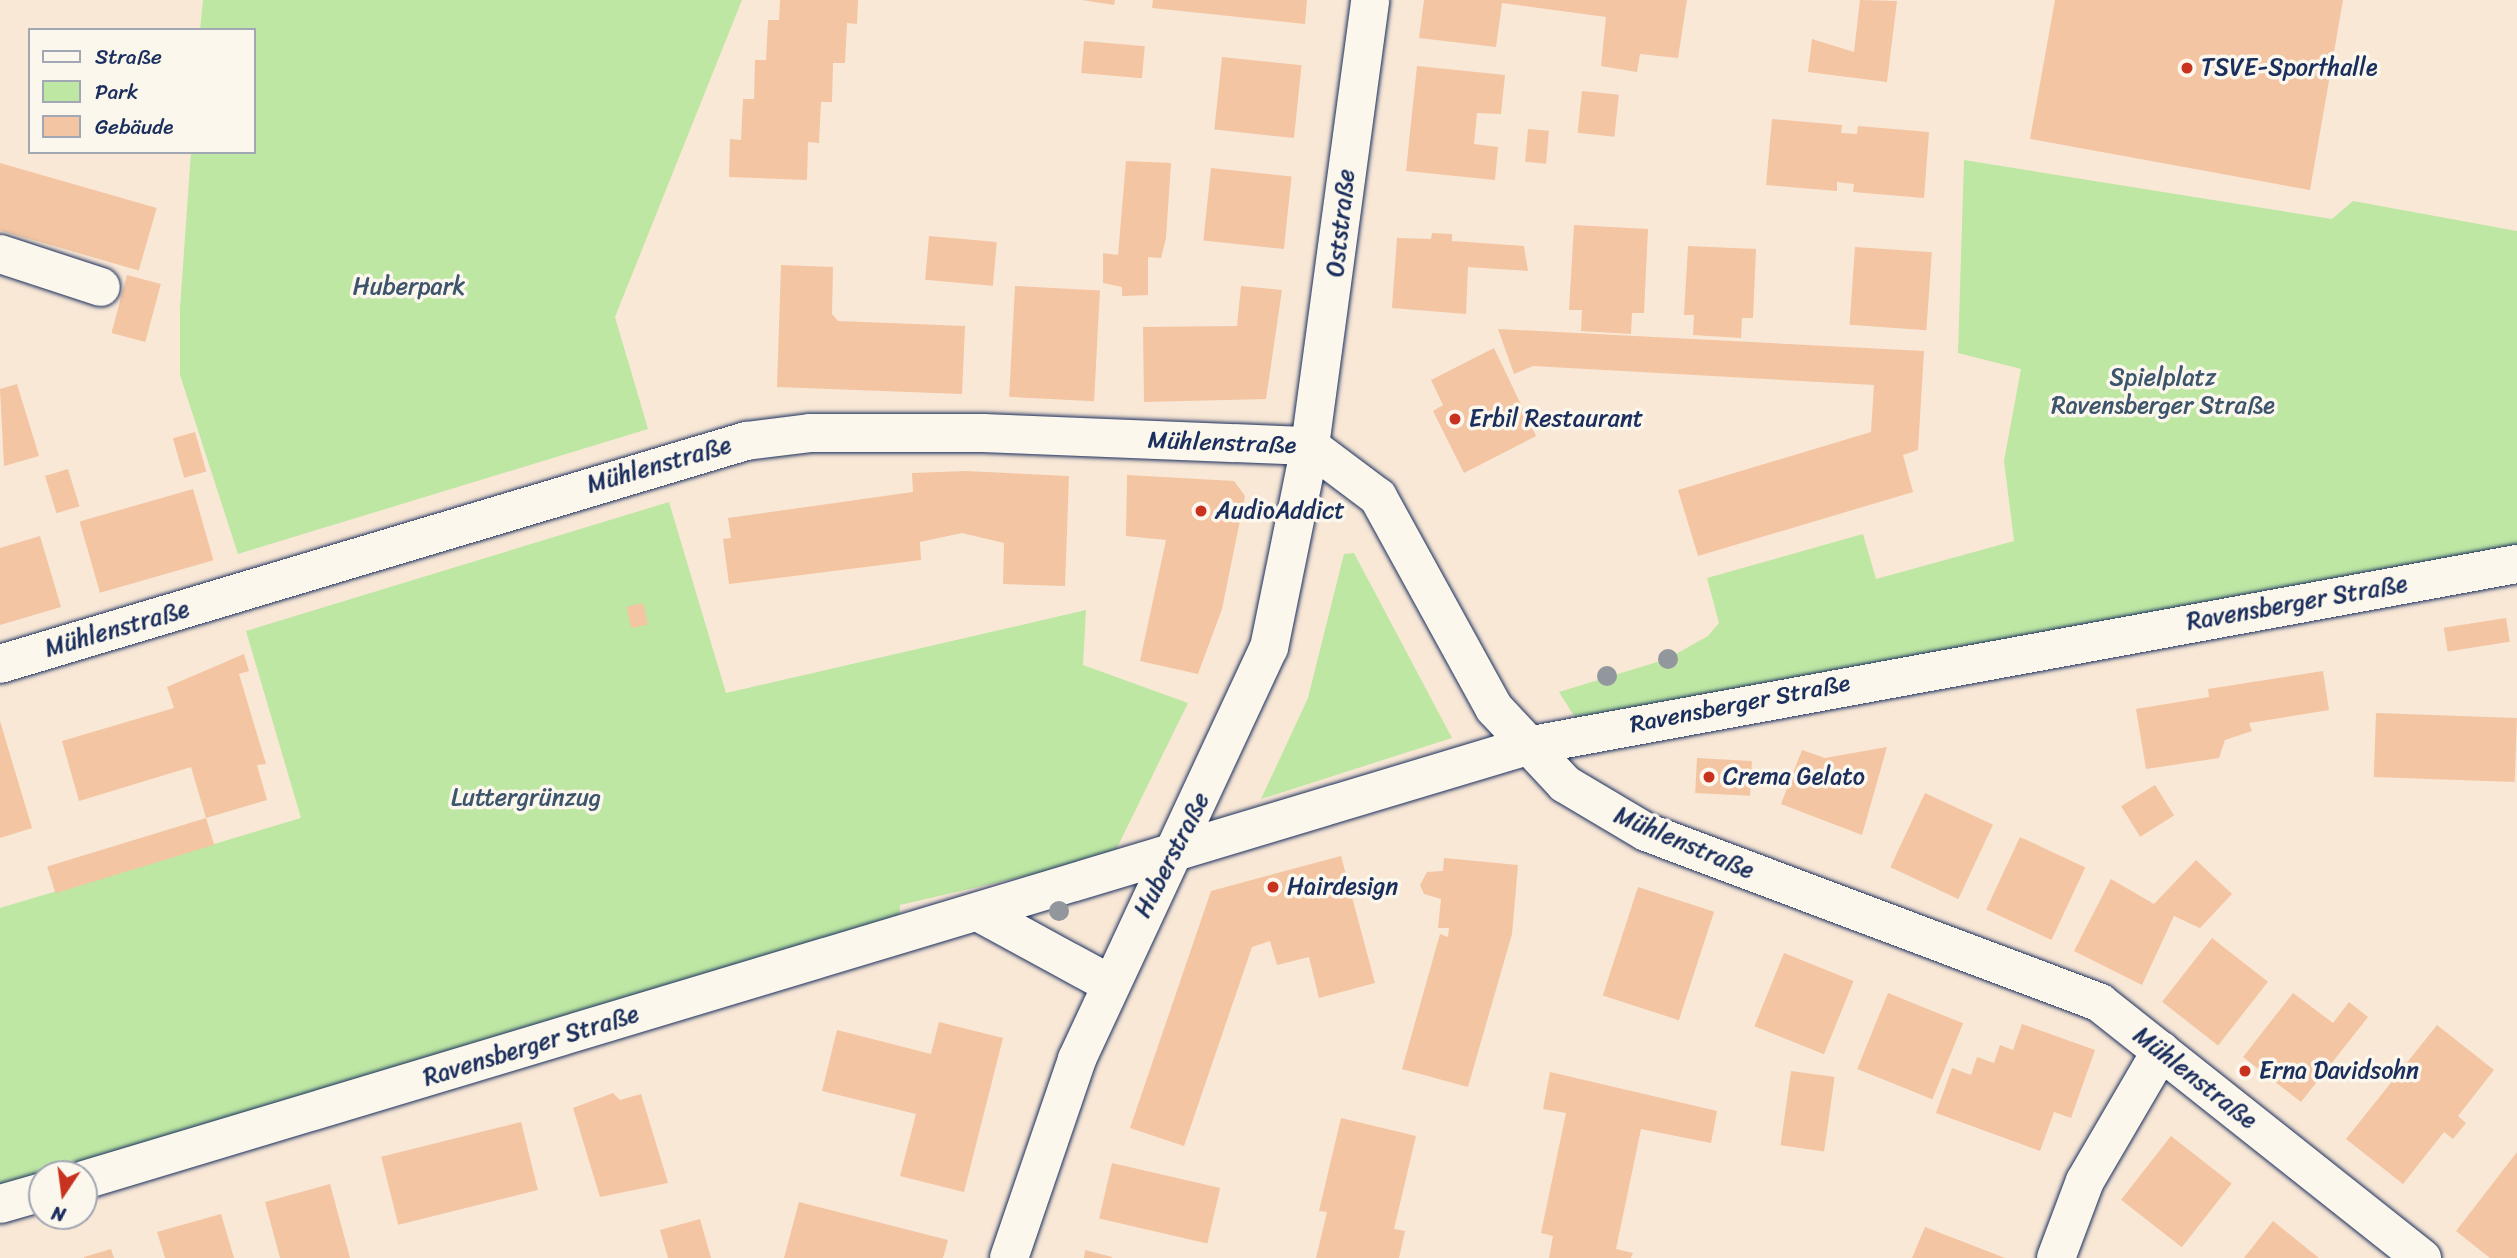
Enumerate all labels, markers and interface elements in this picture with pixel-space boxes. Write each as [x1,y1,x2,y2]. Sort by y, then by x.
legend [28,28,256,154]
text: Straße [95,38,162,76]
place label: TSVE-Sporthalle [2201,54,2377,82]
marker: TSVE-Sporthalle [2179,60,2195,76]
text: Park [95,73,138,111]
text: Gebäude [95,108,173,146]
street label: Oststraße [1321,168,1361,278]
park label: Huberpark [353,273,465,301]
park label: Spielplatz Ravensberger Straße [2051,364,2275,420]
place label: Erbil Restaurant [1469,405,1643,433]
marker: Erbil Restaurant [1447,411,1463,427]
street label: Mühlenstraße [1147,426,1297,460]
street label: Mühlenstraße [584,431,734,499]
place label: AudioAddict [1215,497,1345,525]
marker: AudioAddict [1193,503,1209,519]
street label: Ravensberger Straße [2184,569,2410,637]
street label: Mühlenstraße [42,595,192,663]
street label: Ravensberger Straße [1627,668,1853,740]
place label: Crema Gelato [1723,763,1865,791]
marker: Crema Gelato [1701,769,1717,785]
park label: Luttergrünzug [451,784,601,812]
street label: Huberstraße [1128,788,1216,922]
street label: Mühlenstraße [1610,801,1758,885]
place label: Hairdesign [1287,873,1398,901]
marker: Hairdesign [1265,879,1281,895]
street label: Ravensberger Straße [420,999,642,1093]
street label: Mühlenstraße [2128,1021,2262,1135]
place label: Erna Davidsohn [2259,1057,2417,1085]
marker: Erna Davidsohn [2237,1063,2253,1079]
north arrow [28,1160,98,1230]
text: N [48,1196,69,1232]

